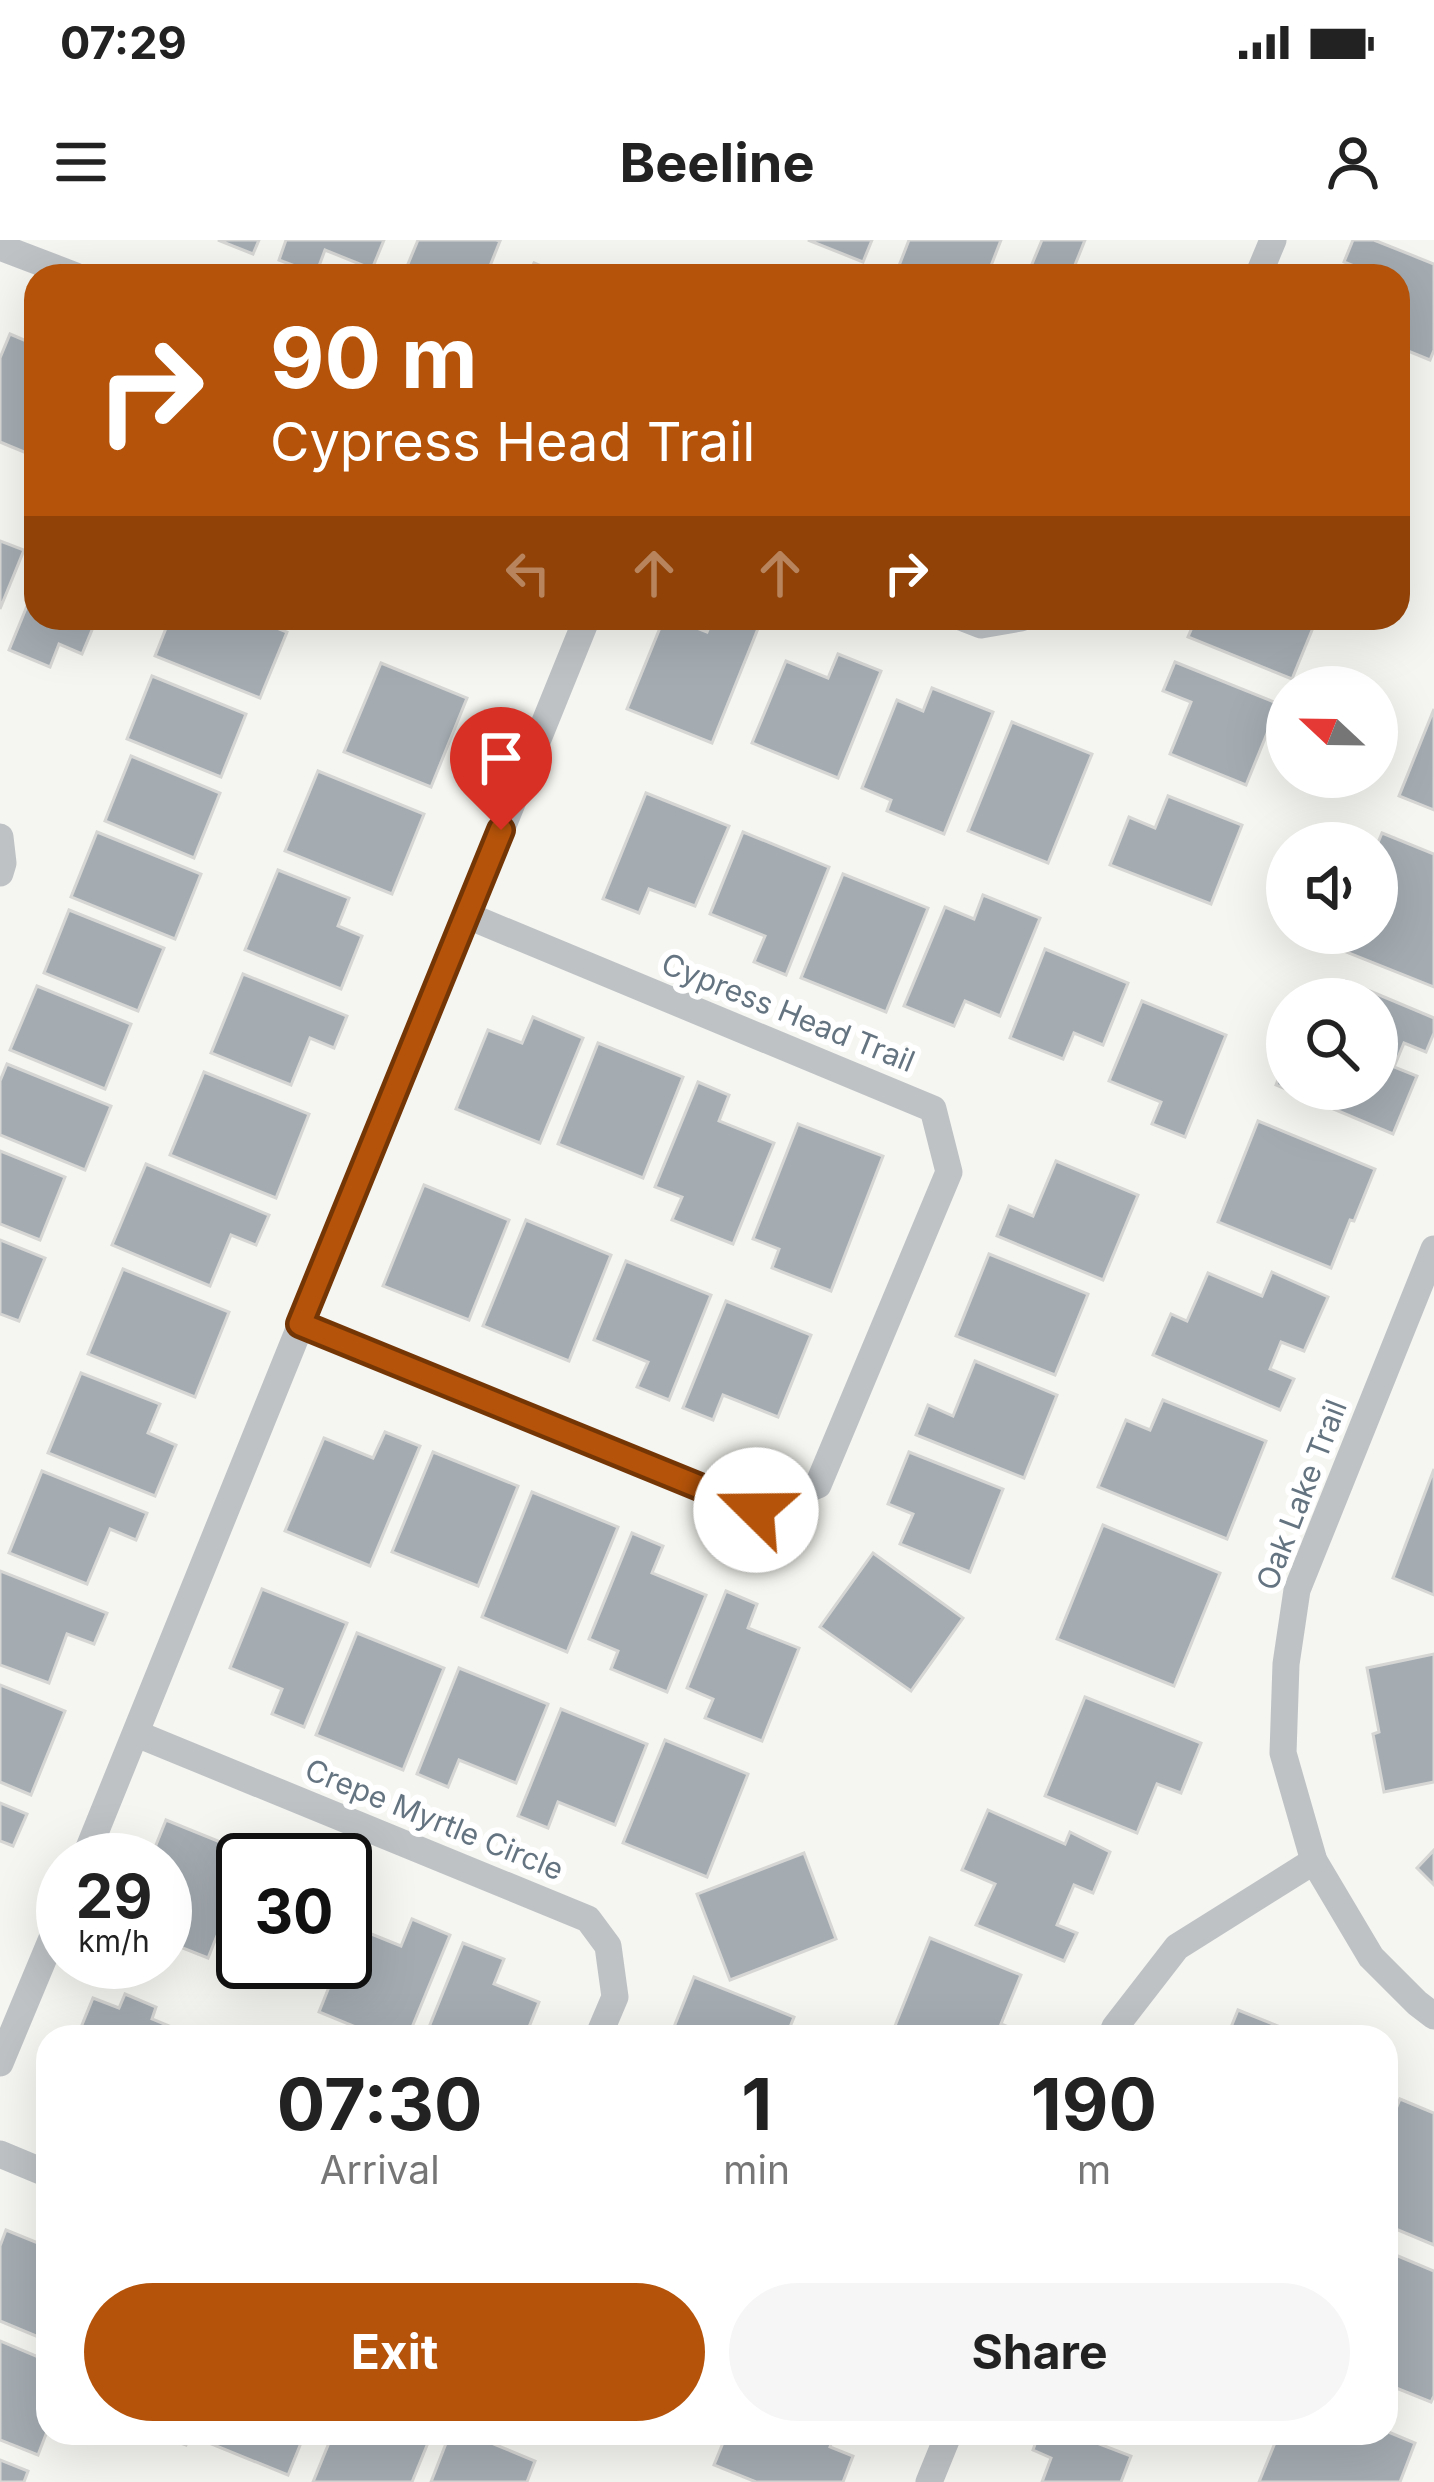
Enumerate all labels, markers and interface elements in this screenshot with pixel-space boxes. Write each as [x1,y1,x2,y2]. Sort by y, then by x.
text: 07:29 [60,15,187,70]
icon: menu [48,129,114,195]
icon: person [1320,129,1386,195]
text: Beeline [619,130,815,195]
text: 90 m [270,307,478,408]
icon: right [72,312,228,468]
text: Cypress Head Trail [270,409,755,474]
icon: left [495,540,561,606]
icon: ahead [621,540,687,606]
icon: ahead [747,540,813,606]
icon: right [873,540,939,606]
north arrow [1266,666,1398,798]
map controls [1266,666,1398,1110]
pin [450,707,552,830]
icon: arrive [468,725,534,791]
button: sound [1266,822,1398,954]
street label: Cypress Head Trail [657,945,920,1079]
button: search [1266,978,1398,1110]
street label: Oak Lake Trail [1248,1395,1354,1595]
position arrow [693,1447,819,1573]
street label: Crepe Myrtle Circle [300,1751,569,1887]
speed limit sign: 30 [216,1833,372,1989]
text: 29 [76,1860,152,1932]
text: km/h [78,1923,150,1959]
text: 07:30 [277,2060,483,2147]
text: 1 [741,2060,772,2147]
text: 190 [1031,2060,1157,2147]
text: Arrival [320,2146,440,2193]
text: min [723,2146,790,2193]
text: m [1077,2146,1111,2193]
button: Exit [84,2283,705,2421]
button: Share [729,2283,1350,2421]

